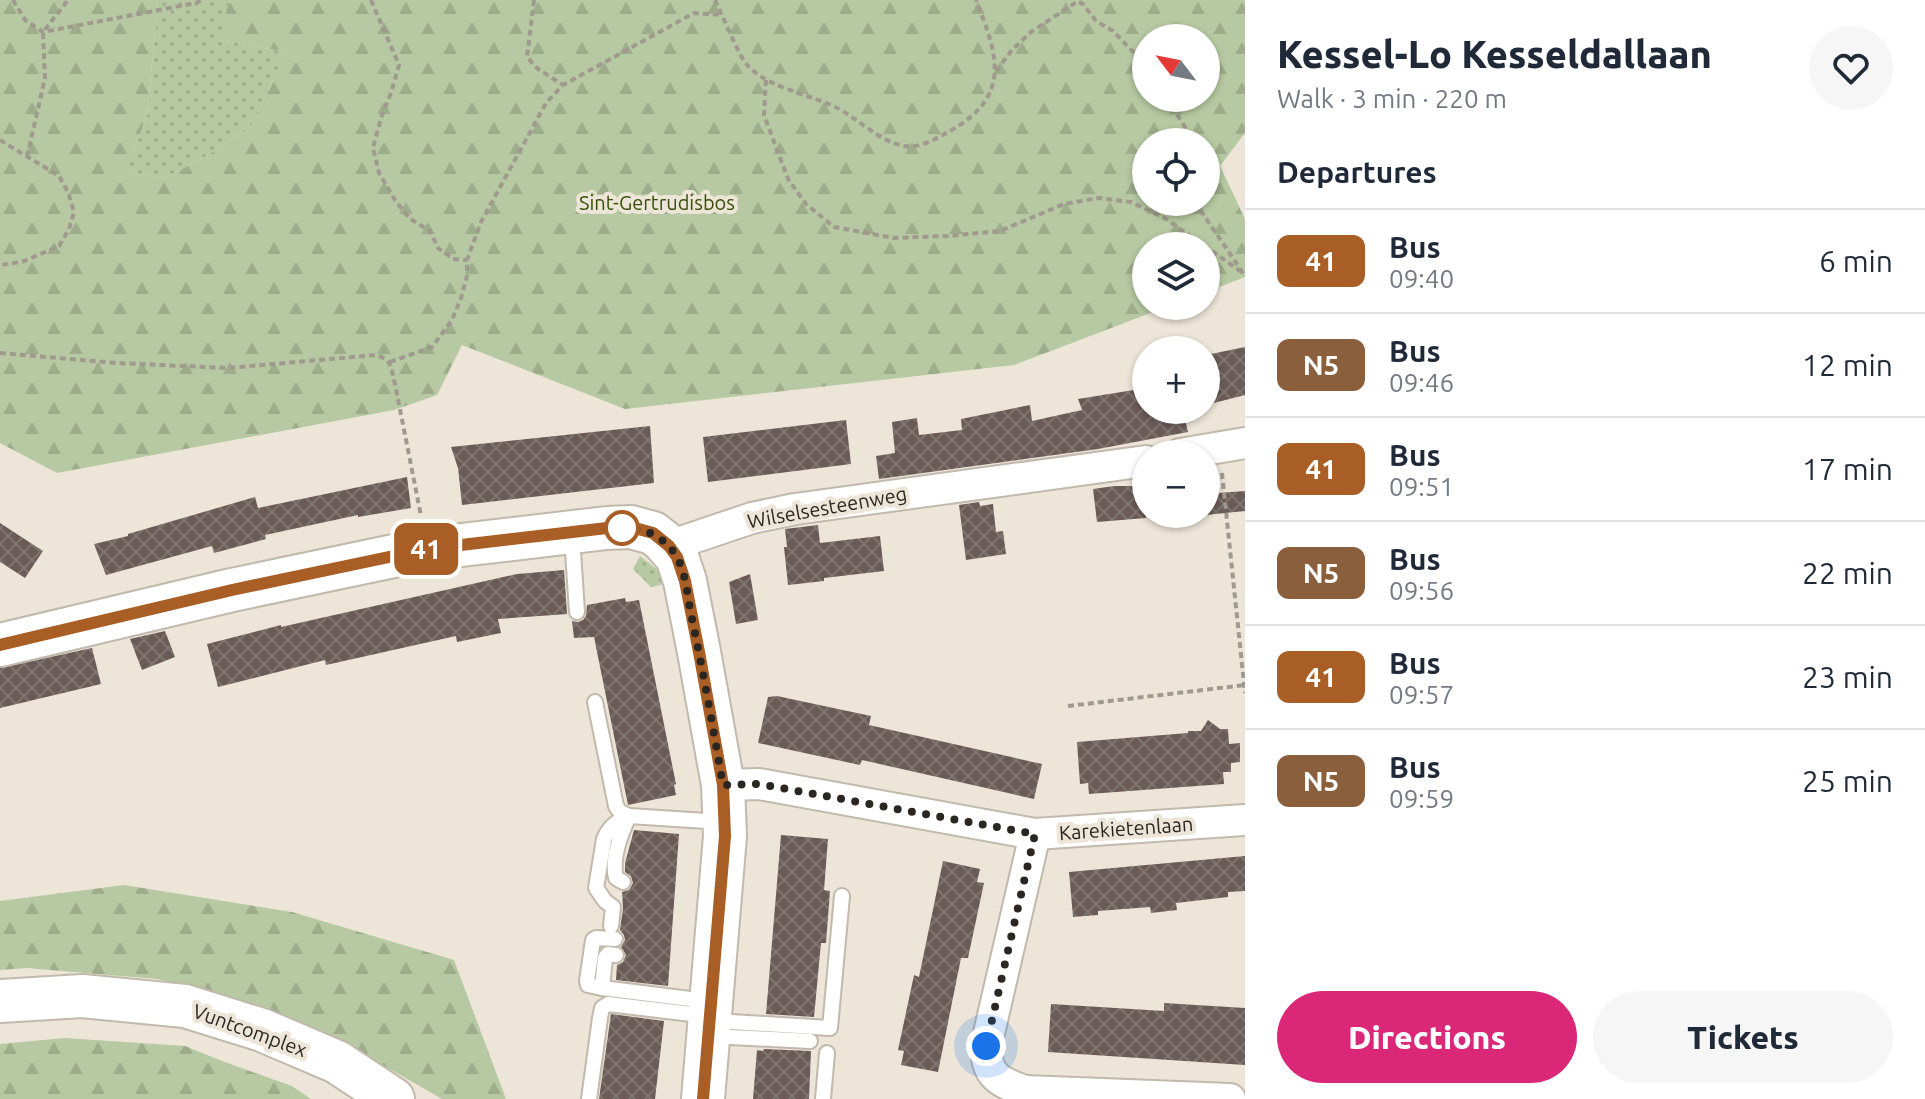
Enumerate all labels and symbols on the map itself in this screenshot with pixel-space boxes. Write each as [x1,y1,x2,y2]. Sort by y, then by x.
north arrow [1132,24,1220,112]
park label: Sint-Gertrudisbos [579,191,735,214]
street label: Wilselsesteenweg [745,482,909,532]
unlabelled marker [605,511,639,545]
line badge: 41 [390,523,462,575]
street label: Karekietenlaan [1058,812,1194,844]
street label: Vuntcomplex [190,999,310,1061]
your location [966,1026,1006,1066]

